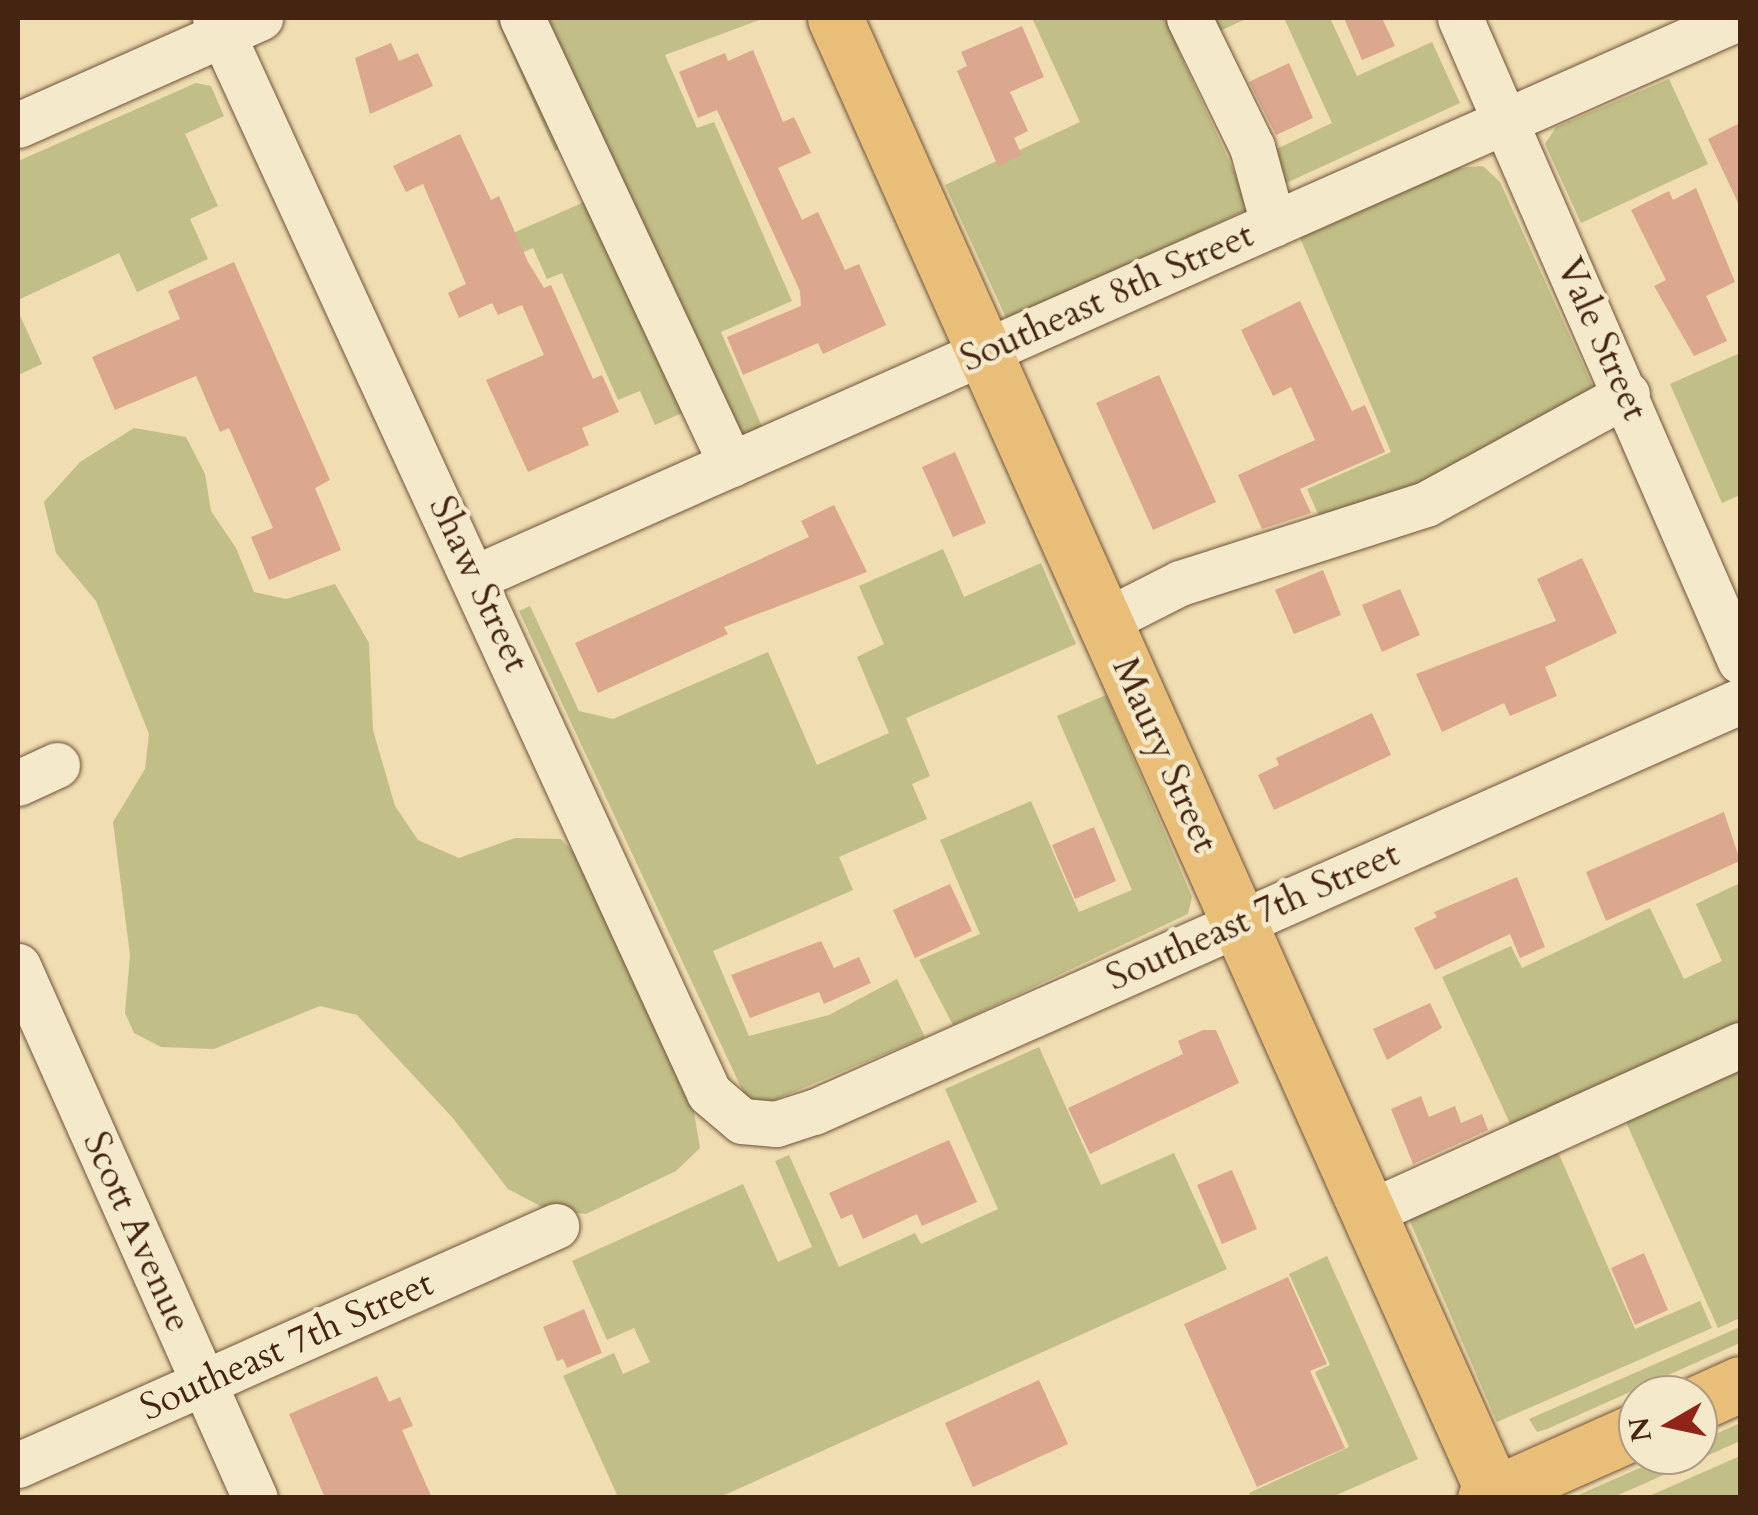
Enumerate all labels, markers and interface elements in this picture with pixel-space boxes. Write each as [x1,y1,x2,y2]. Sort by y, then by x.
street label: Southeast 8th Street [953,212,1261,382]
street label: Vale Street [1546,251,1658,427]
street label: Shaw Street [419,489,539,679]
street label: Maury Street [1102,650,1228,860]
street label: Southeast 7th Street [1099,831,1407,1001]
street label: Scott Avenue [73,1125,201,1339]
street label: Southeast 7th Street [133,1261,441,1431]
north arrow [1618,1375,1718,1475]
text: N [1620,1414,1661,1444]

